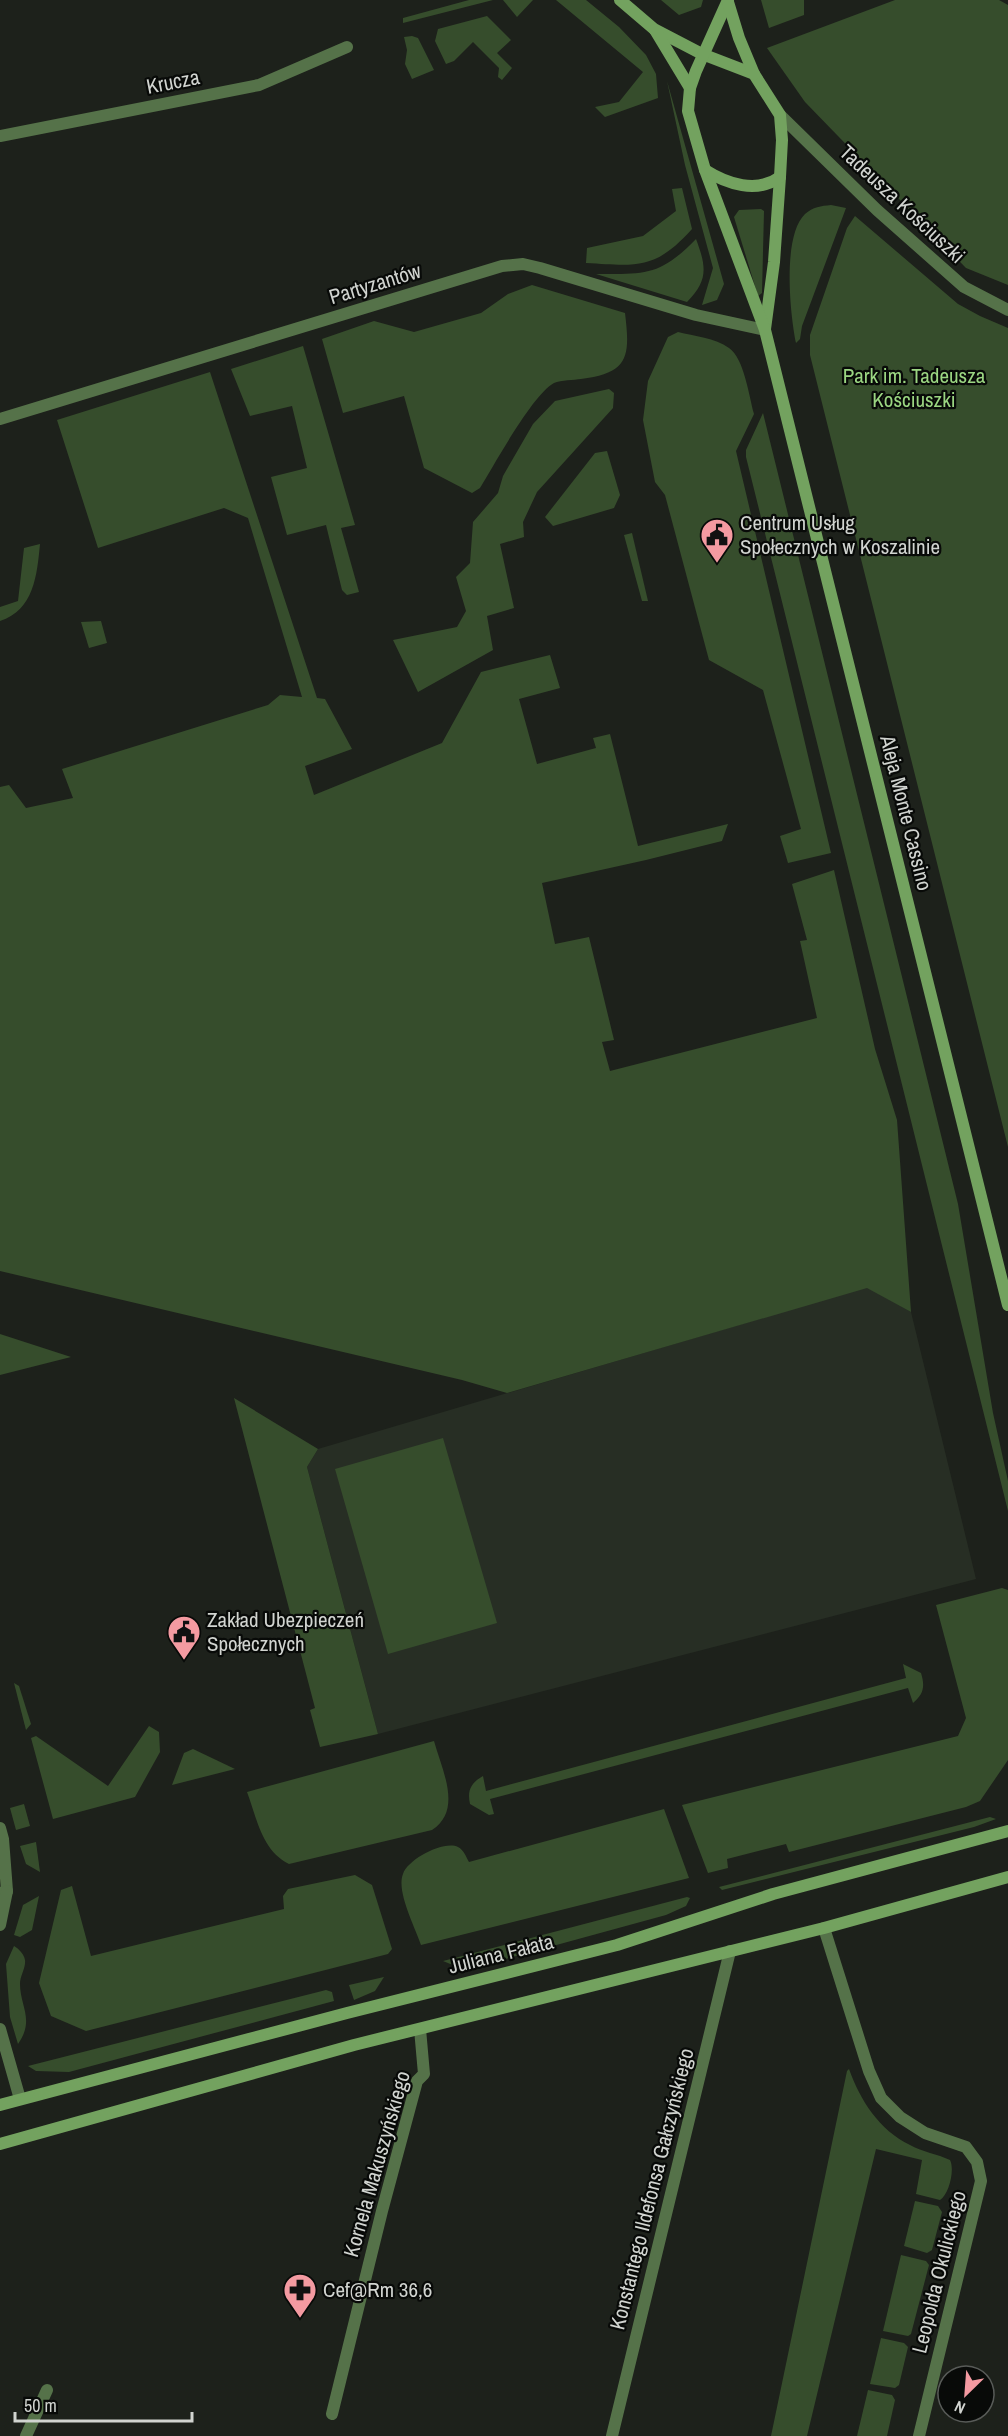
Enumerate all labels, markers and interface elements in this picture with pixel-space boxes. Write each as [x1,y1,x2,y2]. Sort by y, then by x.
street label: Krucza [144,62,202,101]
street label: Tadeusza Kościuszki [833,138,972,270]
street label: Partyzantów [325,256,425,311]
park label: Park im. Tadeusza Kościuszki [843,361,986,414]
place label: Centrum Usług Społecznych w Koszalinie [740,508,940,561]
public building icon: Centrum Usług Społecznych w Koszalinie [699,517,735,564]
street label: Aleja Monte Cassino [873,731,940,893]
place label: Zakład Ubezpieczeń Społecznych [207,1605,364,1658]
public building icon: Zakład Ubezpieczeń Społecznych [166,1614,202,1661]
street label: Juliana Fałata [445,1926,557,1981]
street label: Konstantego Ildefonsa Gałczyńskiego [602,2045,701,2333]
street label: Kornela Makuszyńskiego [336,2067,417,2260]
street label: Leopolda Okulickiego [904,2188,973,2356]
pharmacy icon: Cef@Rm 36,6 [282,2272,318,2319]
place label: Cef@Rm 36,6 [323,2275,432,2304]
north arrow [936,2364,996,2424]
scale bar [15,2385,192,2423]
text: 50 m [24,2393,57,2418]
text: N [951,2396,969,2420]

